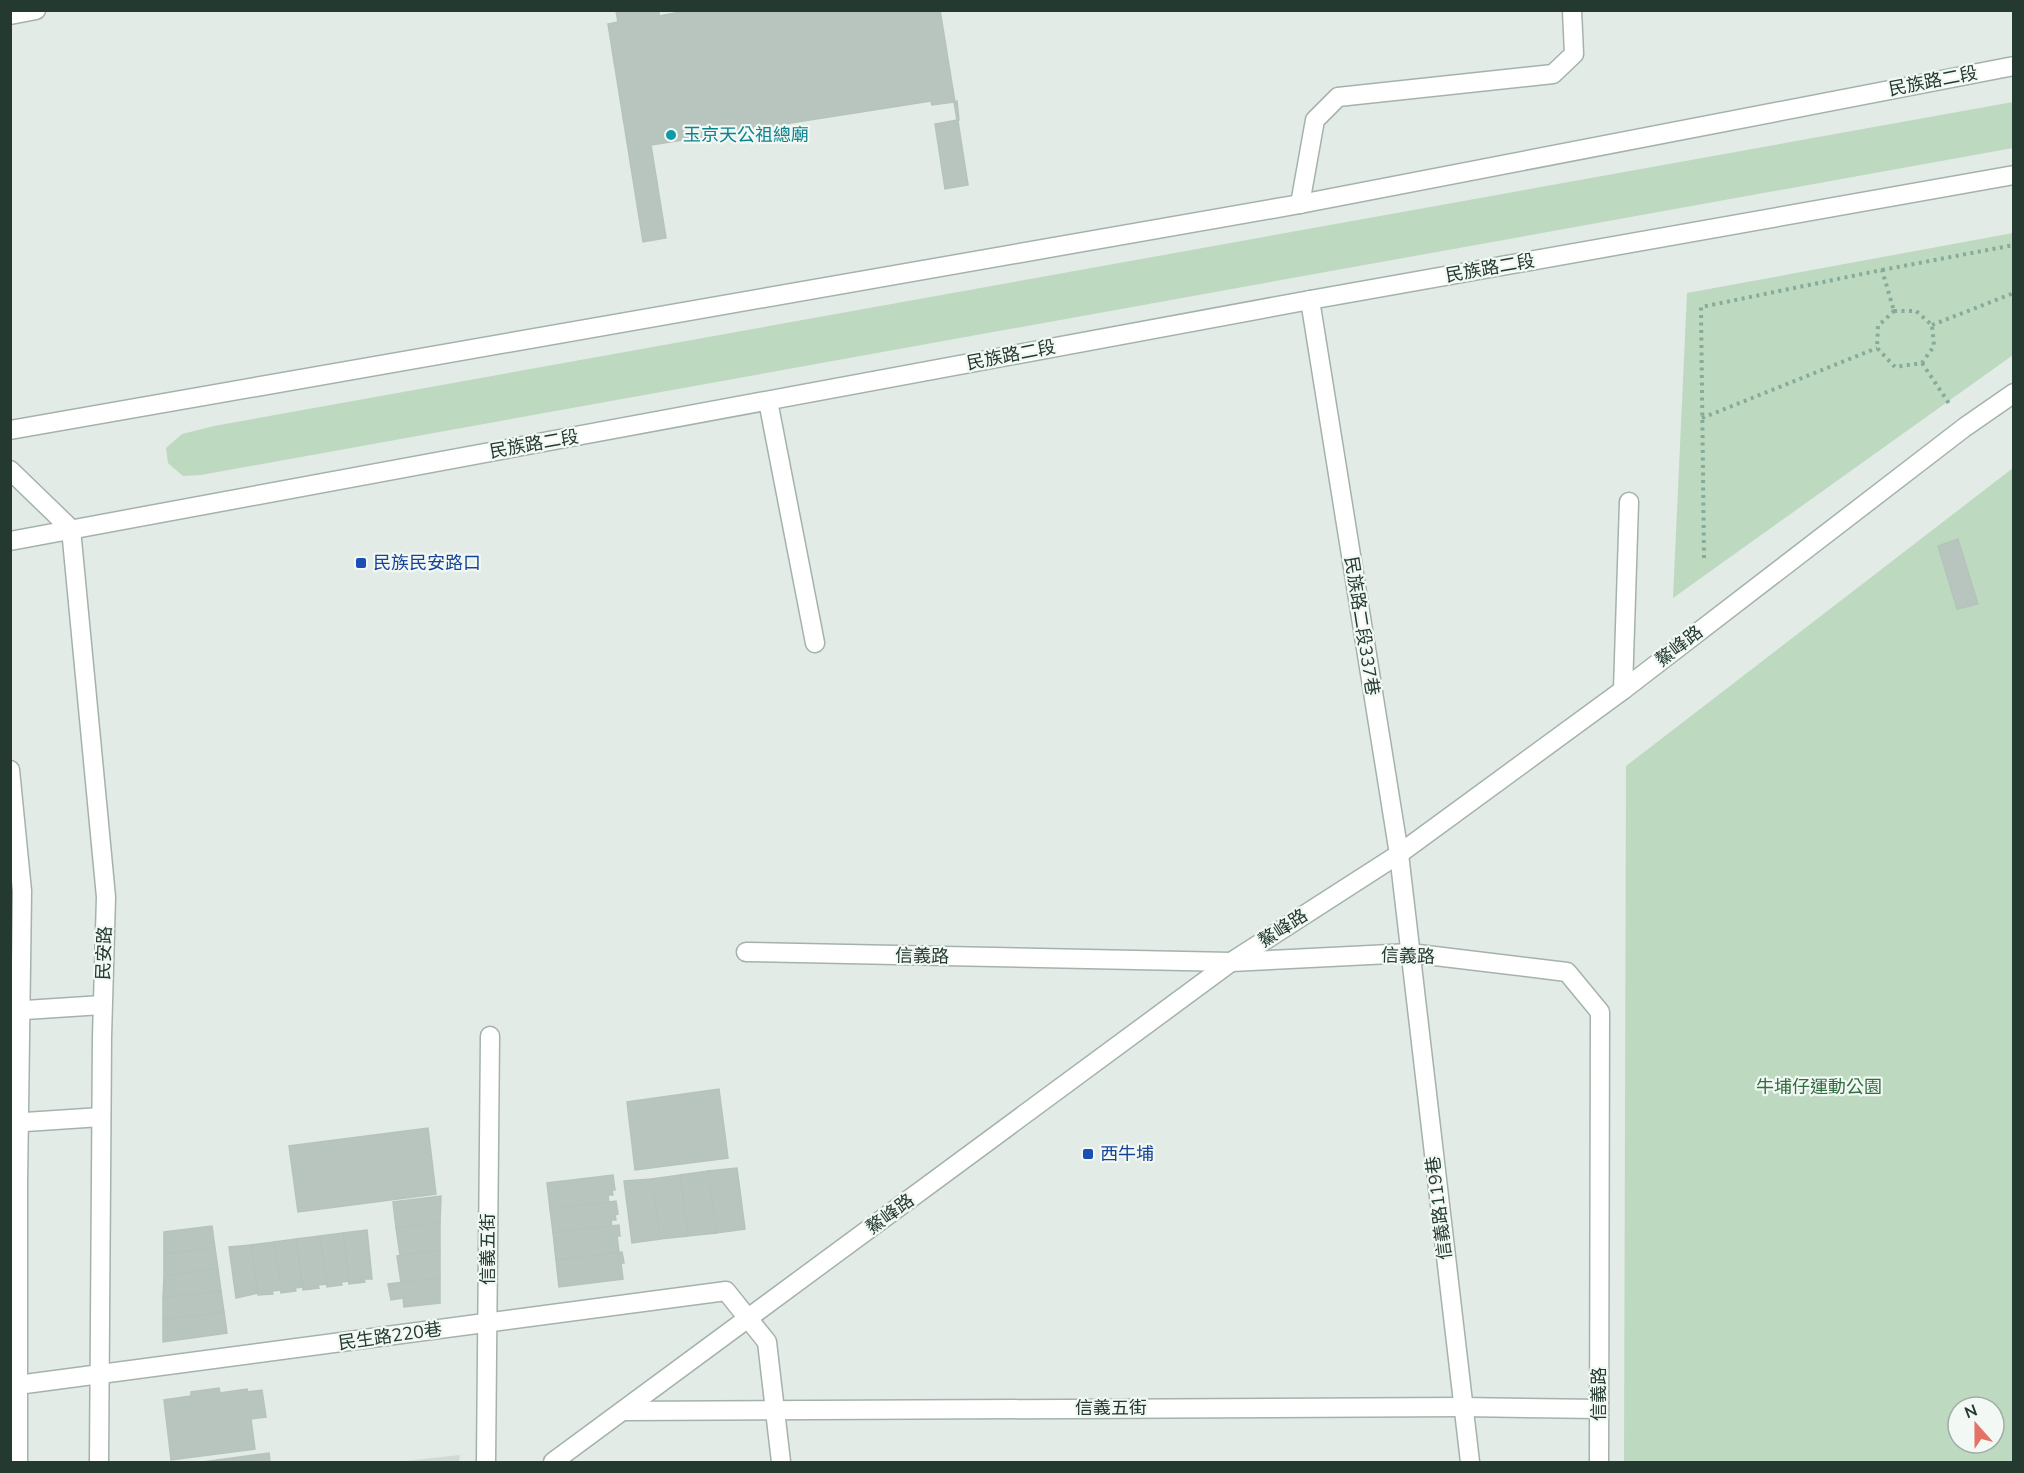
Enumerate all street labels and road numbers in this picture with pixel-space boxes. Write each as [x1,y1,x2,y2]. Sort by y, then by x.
street label: 民族路二段 [1887,61,1979,101]
street label: 民族路二段 [1444,248,1536,288]
street label: 民族路二段 [965,335,1057,375]
street label: 民族路二段 [488,424,580,464]
street label: 民族路二段337巷 [1339,555,1385,697]
street label: 鰲峰路 [1650,620,1708,672]
street label: 鰲峰路 [1254,903,1312,953]
street label: 民安路 [91,926,117,980]
street label: 信義路 [1381,943,1435,969]
street label: 信義路 [895,944,949,968]
street label: 信義路119巷 [1421,1155,1457,1261]
street label: 鰲峰路 [861,1188,919,1240]
street label: 信義五街 [476,1213,500,1285]
street label: 民生路220巷 [337,1317,443,1355]
street label: 信義路 [1587,1367,1611,1421]
street label: 信義五街 [1075,1396,1147,1420]

